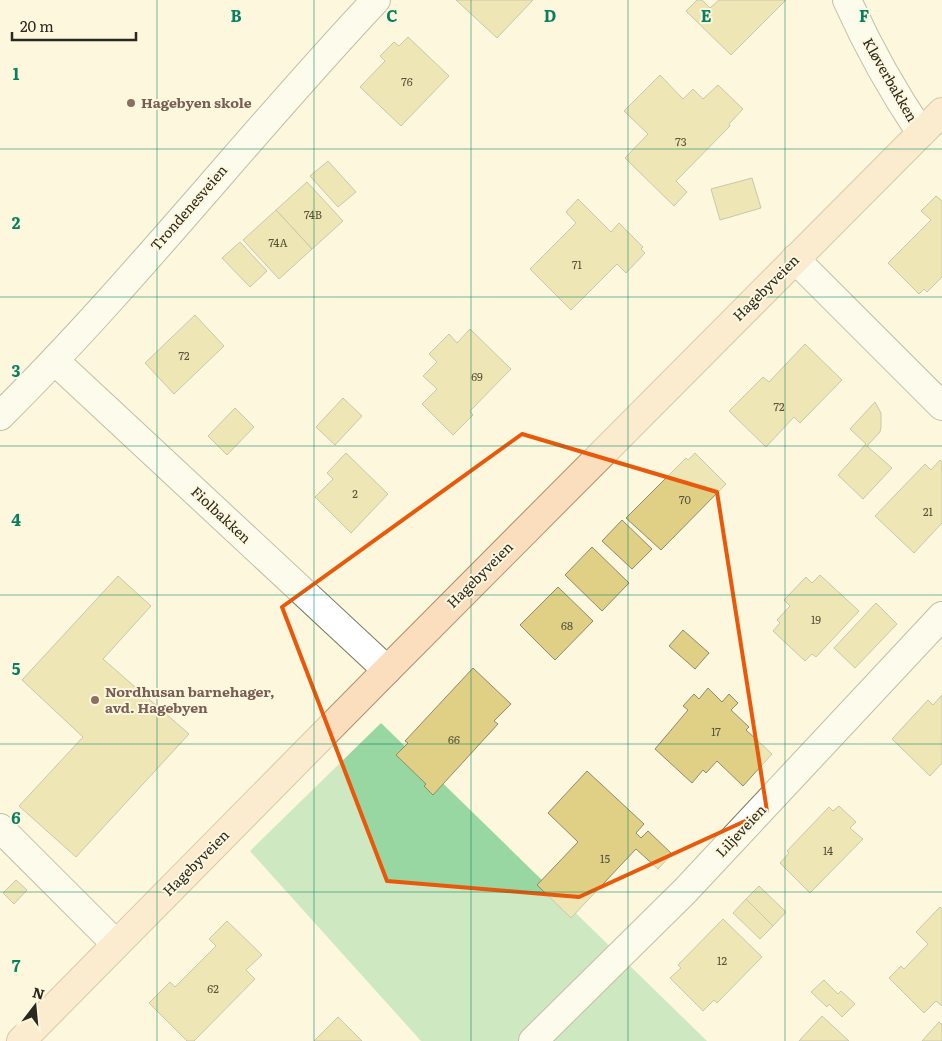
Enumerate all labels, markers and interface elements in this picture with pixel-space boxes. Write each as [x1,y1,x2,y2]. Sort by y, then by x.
text: B [230,3,242,27]
text: C [386,3,398,27]
text: D [544,3,556,27]
text: E [701,3,712,27]
text: F [859,3,869,27]
scale bar [12,10,136,42]
text: 20 m [20,14,54,37]
street label: Kløverbakken [859,34,923,125]
text: 1 [13,61,20,85]
house number: 76 [401,73,413,89]
place label: Hagebyen skole [141,92,252,112]
marker: Hagebyen skole [125,97,137,109]
house number: 73 [675,133,687,149]
street label: Trondenesveien [145,160,231,255]
house number: 74B [304,206,322,222]
text: 2 [12,210,21,234]
house number: 74A [269,234,287,250]
street label: Hagebyveien [728,250,803,325]
house number: 71 [572,256,583,272]
house number: 72 [178,347,190,363]
text: 3 [12,358,21,382]
house number: 69 [471,368,483,384]
house number: 72 [773,398,785,414]
street label: Fiolbakken [187,481,256,547]
house number: 2 [352,485,358,501]
house number: 70 [679,491,691,507]
house number: 21 [923,503,934,519]
text: 4 [11,507,21,531]
street label: Hagebyveien [442,537,517,612]
house number: 19 [811,611,821,627]
house number: 68 [561,617,573,633]
text: 5 [12,656,21,680]
place label: Nordhusan barnehager, avd. Hagebyen [105,681,275,717]
marker: Nordhusan barnehager, avd. Hagebyen [89,694,101,706]
house number: 17 [711,723,721,739]
house number: 66 [448,731,460,747]
street label: Liljeveien [711,800,770,861]
text: 6 [11,805,21,829]
street label: Hagebyveien [158,825,233,900]
house number: 14 [823,842,833,858]
house number: 15 [600,850,610,866]
house number: 12 [717,952,727,968]
text: 7 [12,953,21,977]
house number: 62 [207,980,219,996]
north arrow [10,981,60,1031]
text: N [30,981,48,1004]

